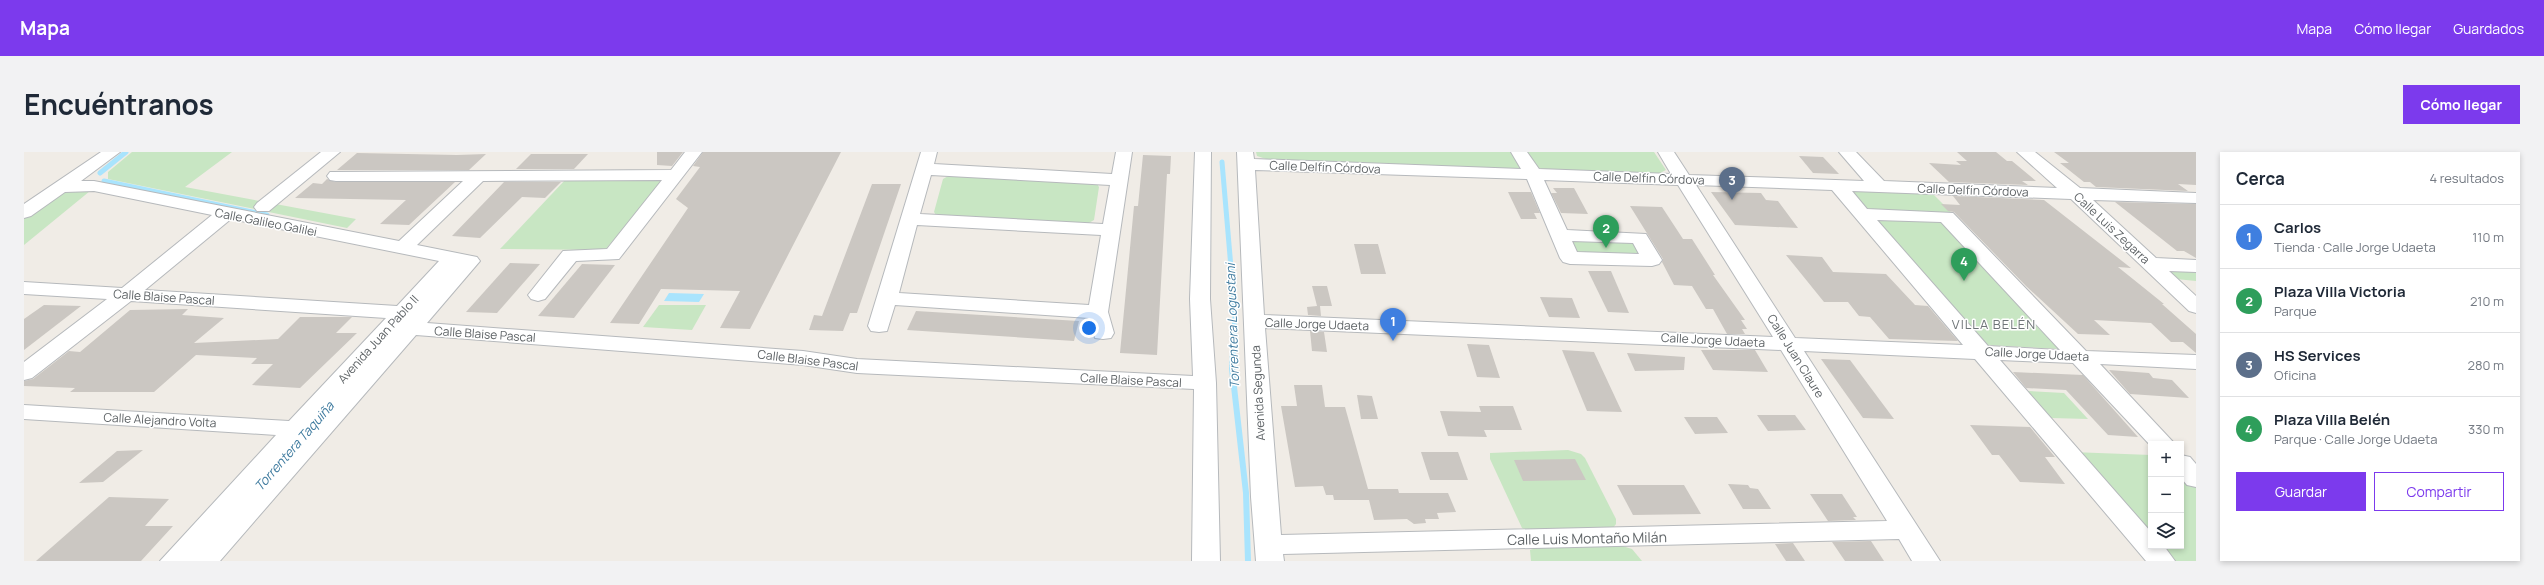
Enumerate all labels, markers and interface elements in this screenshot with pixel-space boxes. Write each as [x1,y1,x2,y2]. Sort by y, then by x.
text: Mapa [20,15,70,41]
text: Mapa [2297,19,2332,38]
text: Cómo llegar [2354,19,2431,38]
text: Guardados [2453,19,2524,38]
text: Encuéntranos [24,85,214,123]
button: Cómo llegar [2403,85,2520,124]
street label: Calle Delfín Córdova [1269,157,1381,177]
pin: 3 [1719,167,1745,200]
text: Cerca [2236,167,2285,190]
street label: Calle Delfín Córdova [1593,168,1705,188]
text: 4 resultados [2429,169,2504,187]
street label: Calle Delfín Córdova [1917,180,2029,200]
street label: Calle Luis Zegarra [2070,188,2154,268]
street label: Calle Galileo Galilei [213,204,319,240]
pin: 2 [1593,215,1619,248]
text: Carlos [2274,217,2321,238]
text: 1 [2246,228,2252,246]
text: 110 m [2472,228,2504,246]
text: Tienda · Calle Jorge Udaeta [2274,238,2436,256]
pin: 4 [1951,248,1977,281]
water label: Torrentera Logustani [1221,261,1243,389]
text: Plaza Villa Victoria [2274,281,2406,302]
street label: Calle Blaise Pascal [113,285,215,309]
street label: Avenida Juan Pablo II [334,291,422,387]
text: 2 [2245,292,2253,310]
text: 210 m [2470,292,2504,310]
text: Parque [2274,302,2316,320]
pin: 1 [1380,308,1406,341]
street label: Calle Juan Claure [1763,311,1829,401]
street label: Calle Jorge Udaeta [1265,314,1369,334]
district label: VILLA BELÉN [1952,315,2036,333]
your location [1079,318,1099,338]
street label: Calle Blaise Pascal [434,322,536,346]
street label: Calle Jorge Udaeta [1661,329,1765,351]
street label: Calle Jorge Udaeta [1985,343,2089,365]
street label: Calle Blaise Pascal [757,345,859,375]
street label: Avenida Segunda [1247,345,1269,441]
text: HS Services [2274,345,2361,366]
text: 3 [2245,356,2253,374]
text: 280 m [2467,356,2504,374]
text: Oficina [2274,366,2316,384]
street label: Calle Blaise Pascal [1080,369,1182,391]
water label: Torrentera Taquiña [250,397,338,495]
street label: Calle Alejandro Volta [103,409,217,431]
text: Plaza Villa Belén [2274,409,2390,430]
text: 4 [2245,420,2253,438]
text: 330 m [2468,420,2504,438]
text: Parque · Calle Jorge Udaeta [2274,430,2438,448]
map controls [2148,441,2184,549]
button: + [2148,441,2184,477]
button: Guardar [2236,472,2366,511]
button: Compartir [2374,472,2504,511]
button: − [2148,477,2184,513]
button: layers [2148,513,2184,549]
street label: Calle Luis Montaño Milán [1507,527,1667,549]

